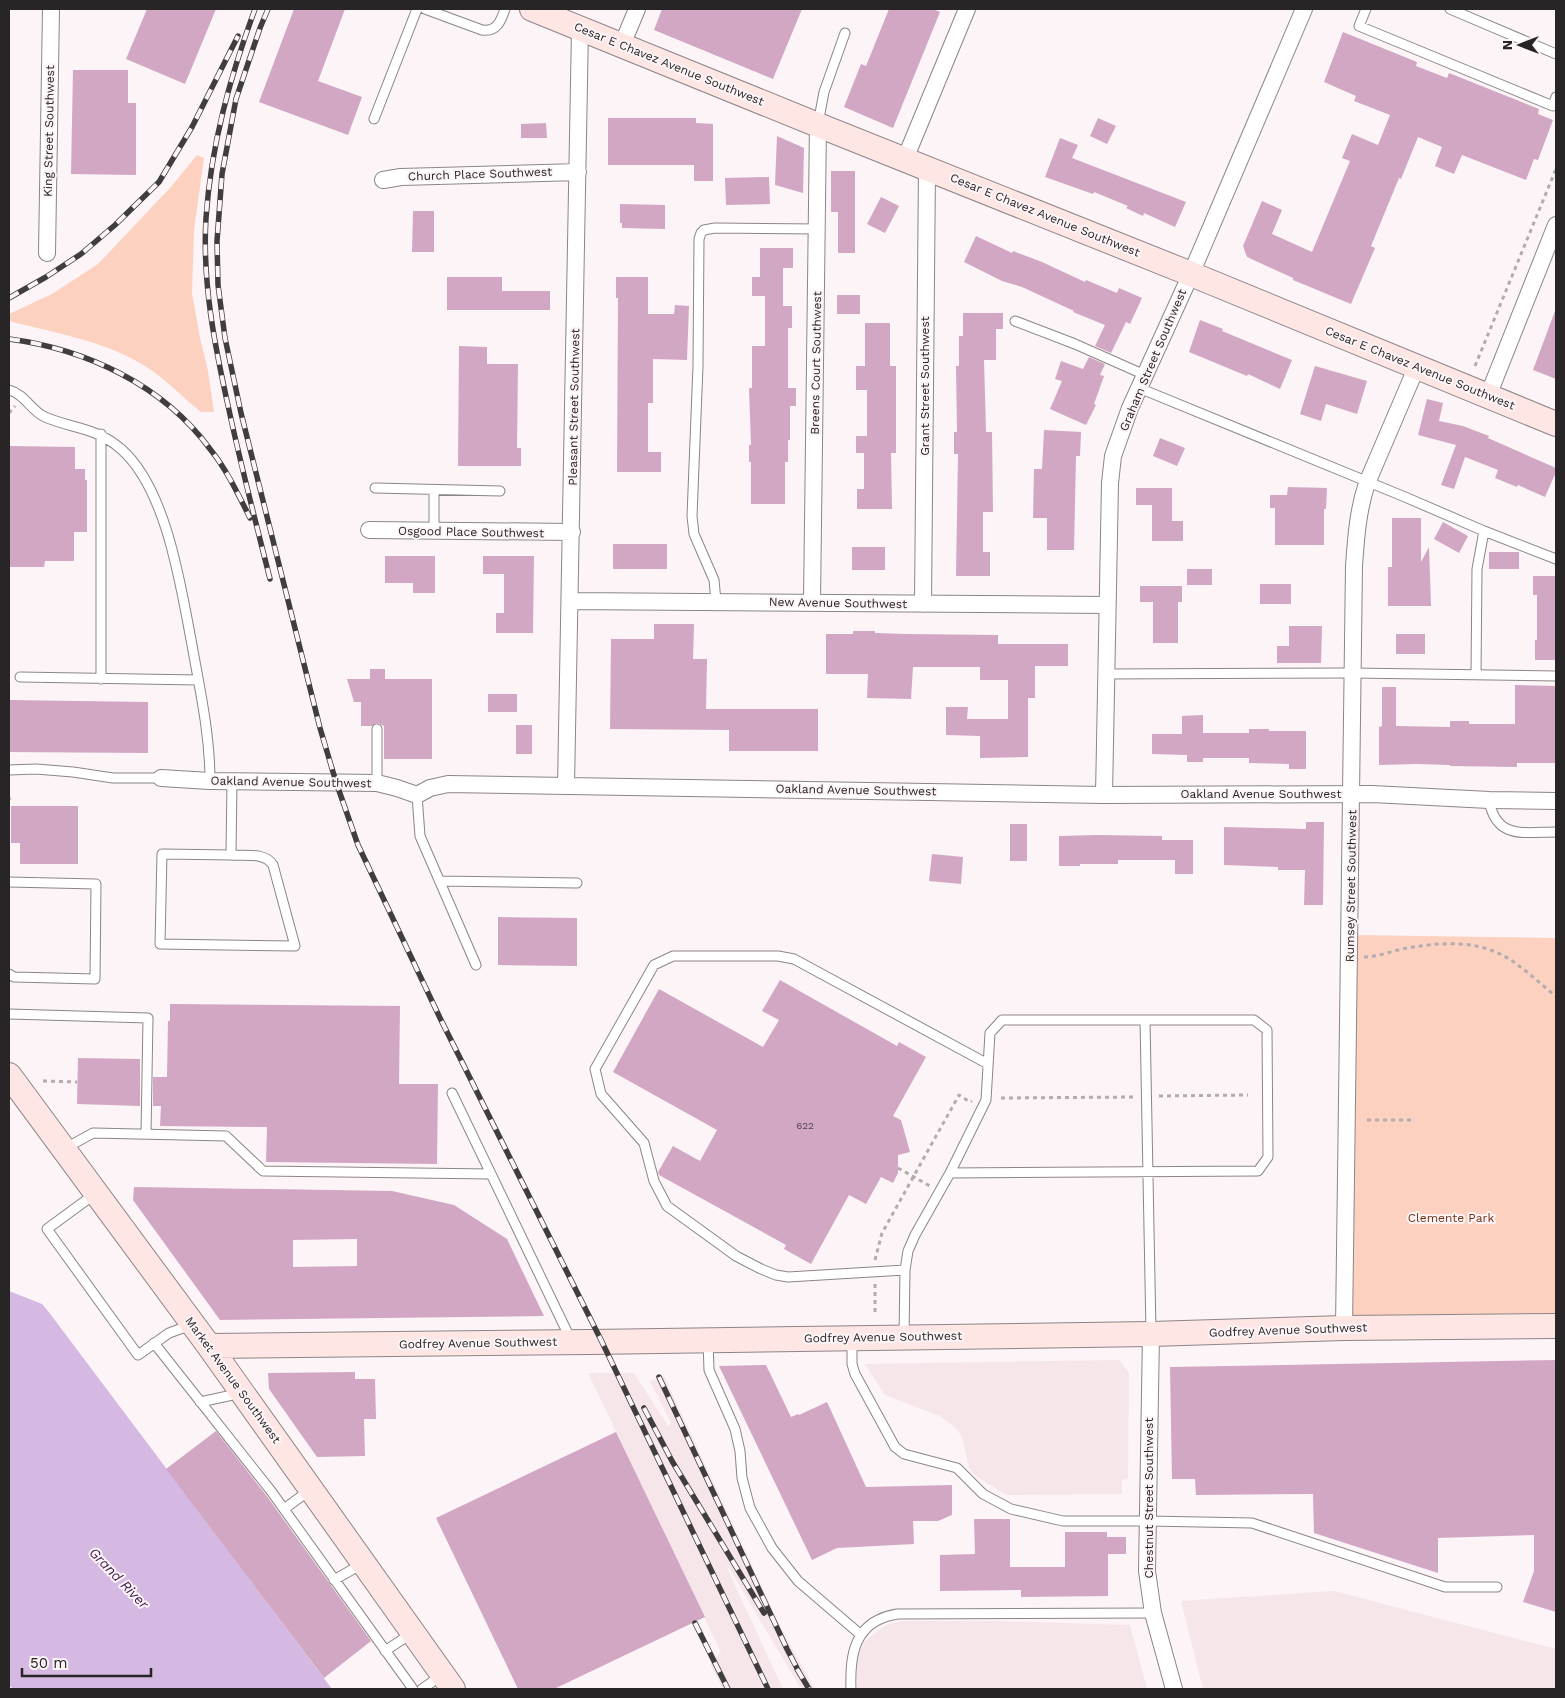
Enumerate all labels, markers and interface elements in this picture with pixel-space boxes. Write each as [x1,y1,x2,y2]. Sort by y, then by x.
street label: Cesar E Chavez Avenue Southwest [572,19,766,109]
north arrow [1495,20,1545,70]
text: N [1499,40,1515,50]
street label: King Street Southwest [41,65,57,197]
street label: Church Place Southwest [408,164,552,184]
street label: Cesar E Chavez Avenue Southwest [948,170,1142,260]
street label: Graham Street Southwest [1117,287,1189,433]
street label: Breens Court Southwest [808,291,824,435]
street label: Grant Street Southwest [918,316,932,456]
street label: Cesar E Chavez Avenue Southwest [1323,323,1517,413]
street label: Pleasant Street Southwest [566,328,582,486]
street label: Osgood Place Southwest [398,524,544,540]
street label: New Avenue Southwest [769,595,907,611]
street label: Oakland Avenue Southwest [210,774,372,790]
street label: Oakland Avenue Southwest [775,782,937,798]
street label: Oakland Avenue Southwest [1181,787,1341,801]
street label: Rumsey Street Southwest [1343,810,1359,962]
house number: 622 [796,1120,814,1131]
park label: Clemente Park [1408,1211,1494,1225]
street label: Market Avenue Southwest [182,1314,284,1446]
street label: Godfrey Avenue Southwest [1209,1320,1367,1340]
street label: Godfrey Avenue Southwest [804,1329,962,1345]
street label: Godfrey Avenue Southwest [399,1335,557,1351]
street label: Chestnut Street Southwest [1142,1418,1156,1578]
water label: Grand River [86,1544,152,1612]
scale bar [22,1646,151,1678]
text: 50 m [30,1654,67,1672]

